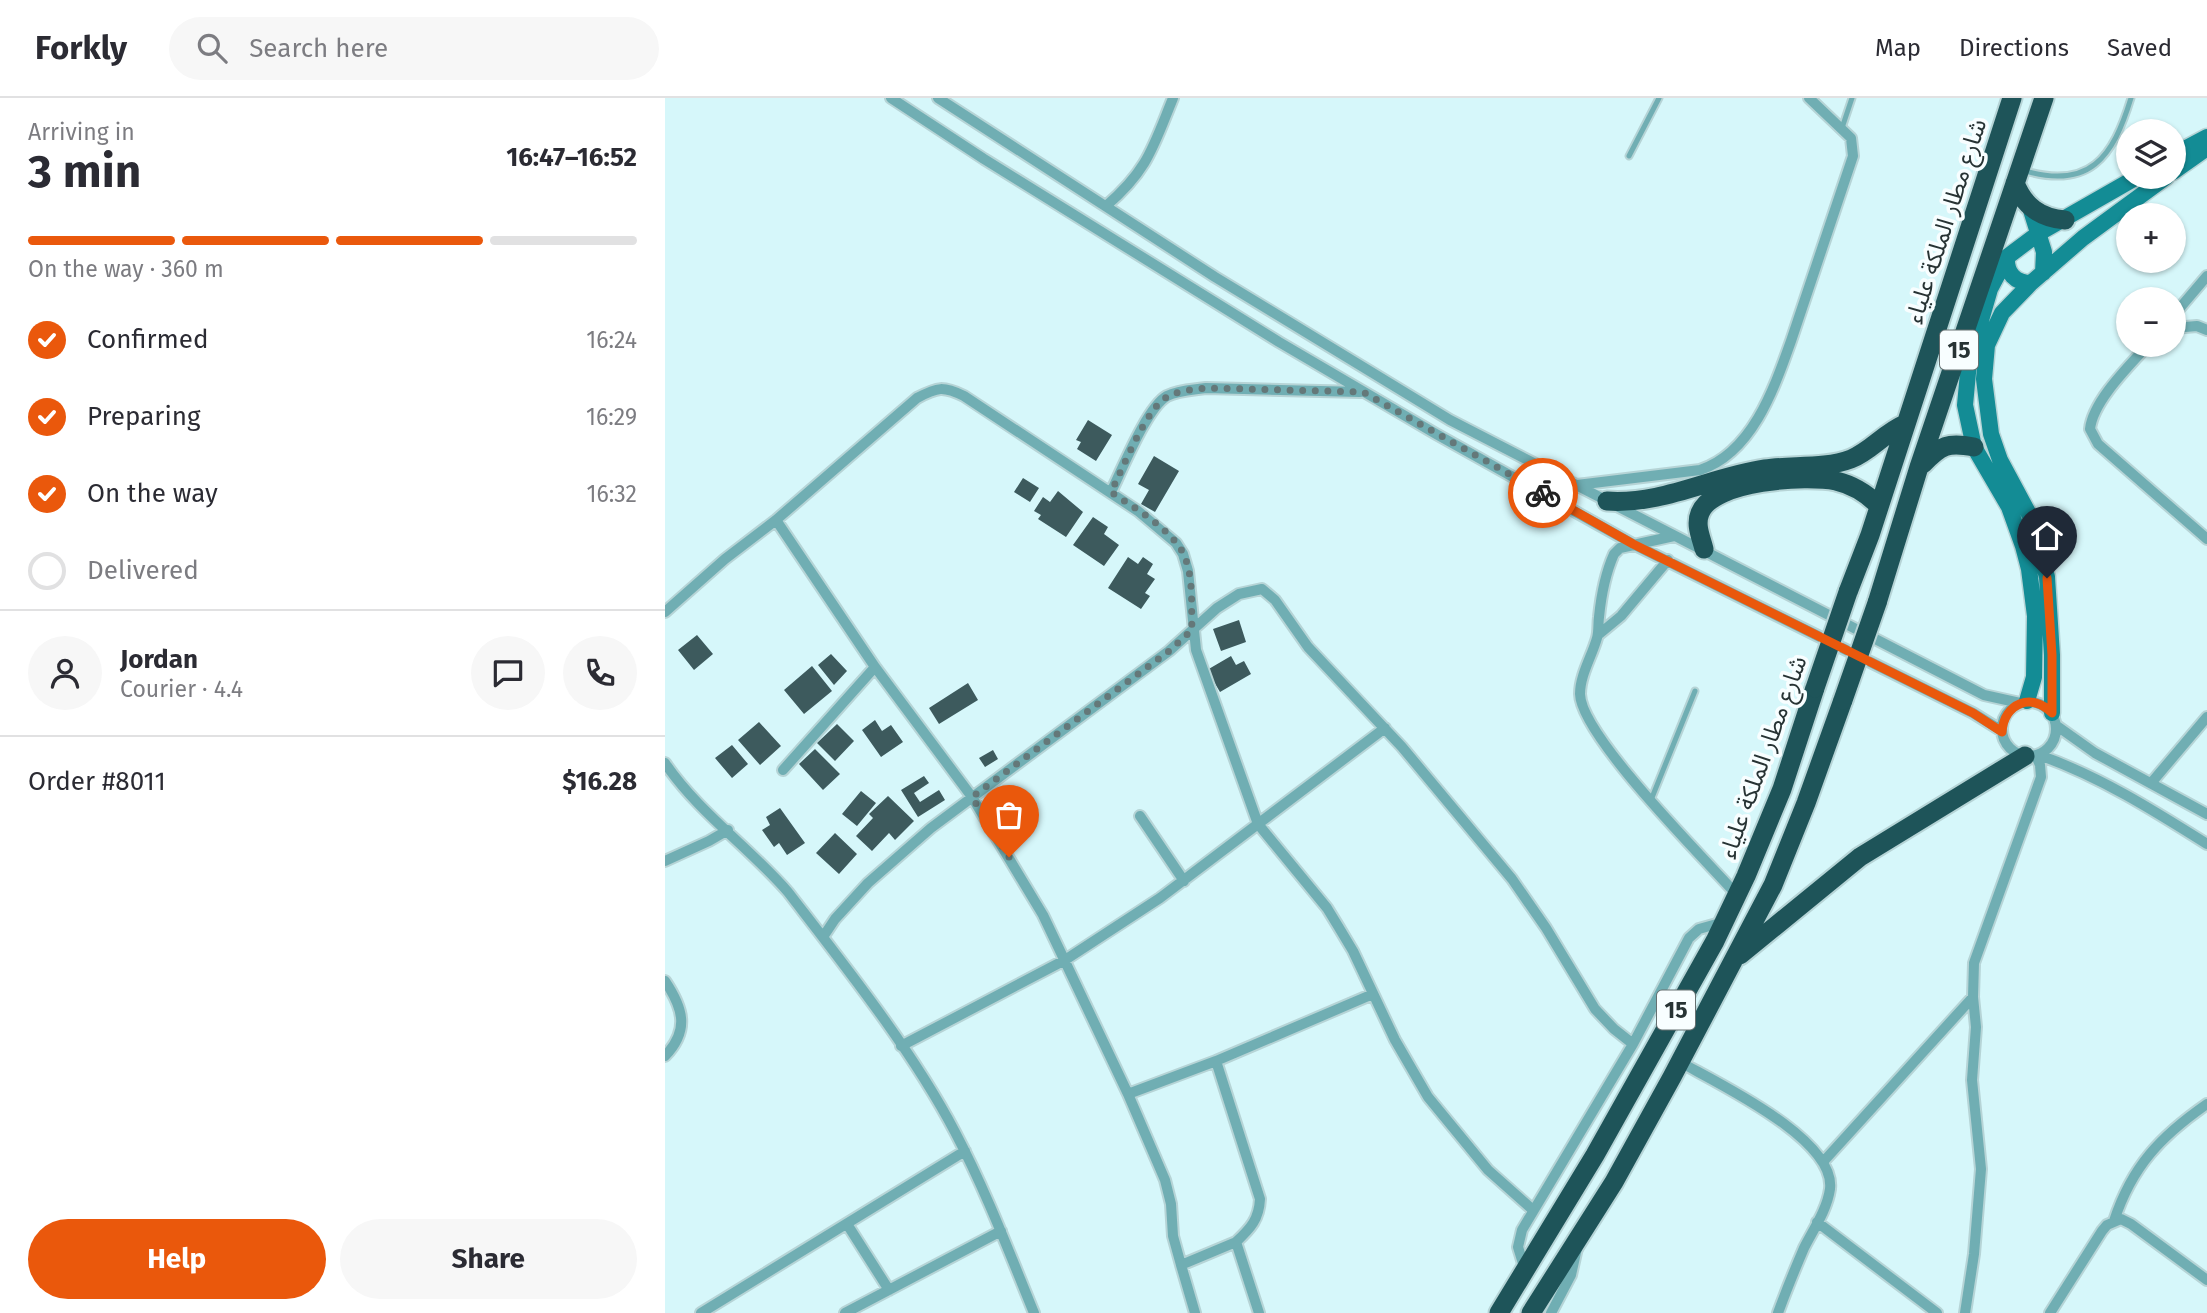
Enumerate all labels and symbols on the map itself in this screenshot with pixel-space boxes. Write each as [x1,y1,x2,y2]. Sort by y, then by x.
street label: شارع مطار الملكة علياء [1900,115,1995,328]
road number: 15 [1940,330,1978,370]
courier [1508,458,1578,528]
pin [2017,506,2077,578]
street label: شارع مطار الملكة علياء [1713,652,1815,863]
pin [979,785,1039,857]
road number: 15 [1657,990,1695,1029]

